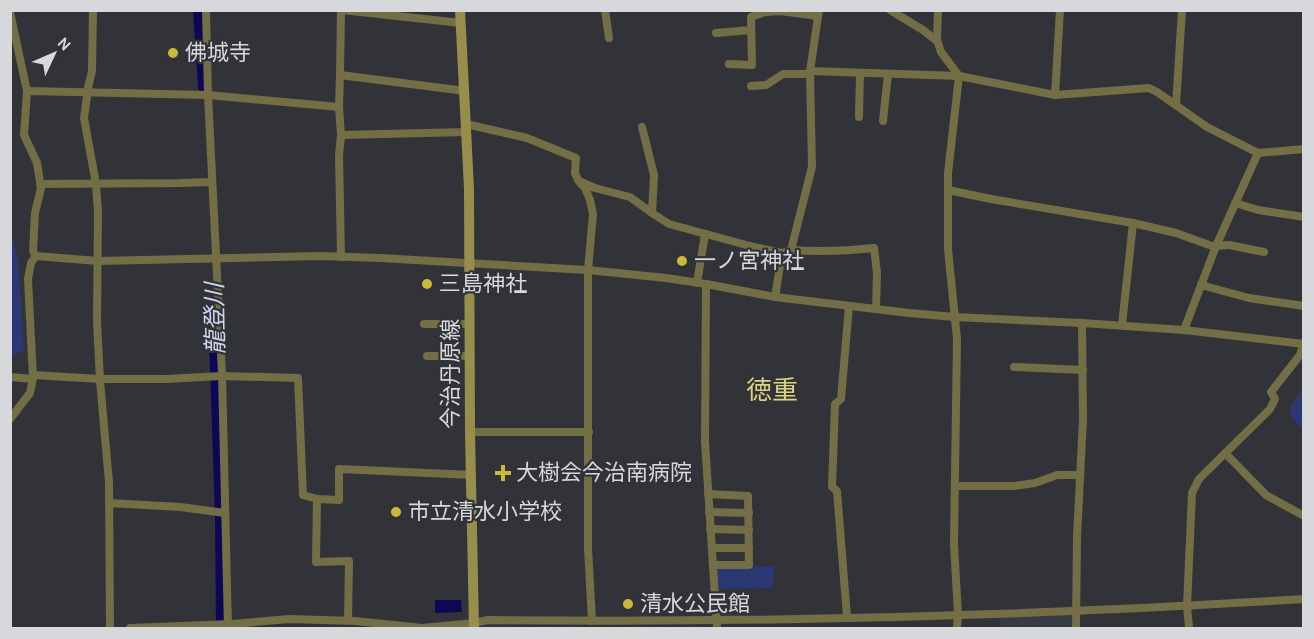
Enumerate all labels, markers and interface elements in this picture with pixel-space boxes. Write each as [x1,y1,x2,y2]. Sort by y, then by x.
north arrow [24,24,84,84]
text: N [54,33,75,55]
place label: 佛城寺 [185,40,251,66]
marker: 佛城寺 [166,46,180,60]
place label: 一ノ宮神社 [694,248,804,274]
marker: 一ノ宮神社 [675,254,689,268]
place label: 三島神社 [439,271,527,297]
marker: 三島神社 [420,277,434,291]
water label: 龍登川 [200,280,230,355]
street label: 今治丹原線 [438,319,464,429]
district label: 徳重 [746,375,798,406]
place label: 大樹会今治南病院 [516,460,692,486]
marker: 大樹会今治南病院 [494,464,512,482]
place label: 市立清水小学校 [408,499,562,525]
marker: 市立清水小学校 [389,505,403,519]
place label: 清水公民館 [640,591,750,617]
marker: 清水公民館 [621,597,635,611]

